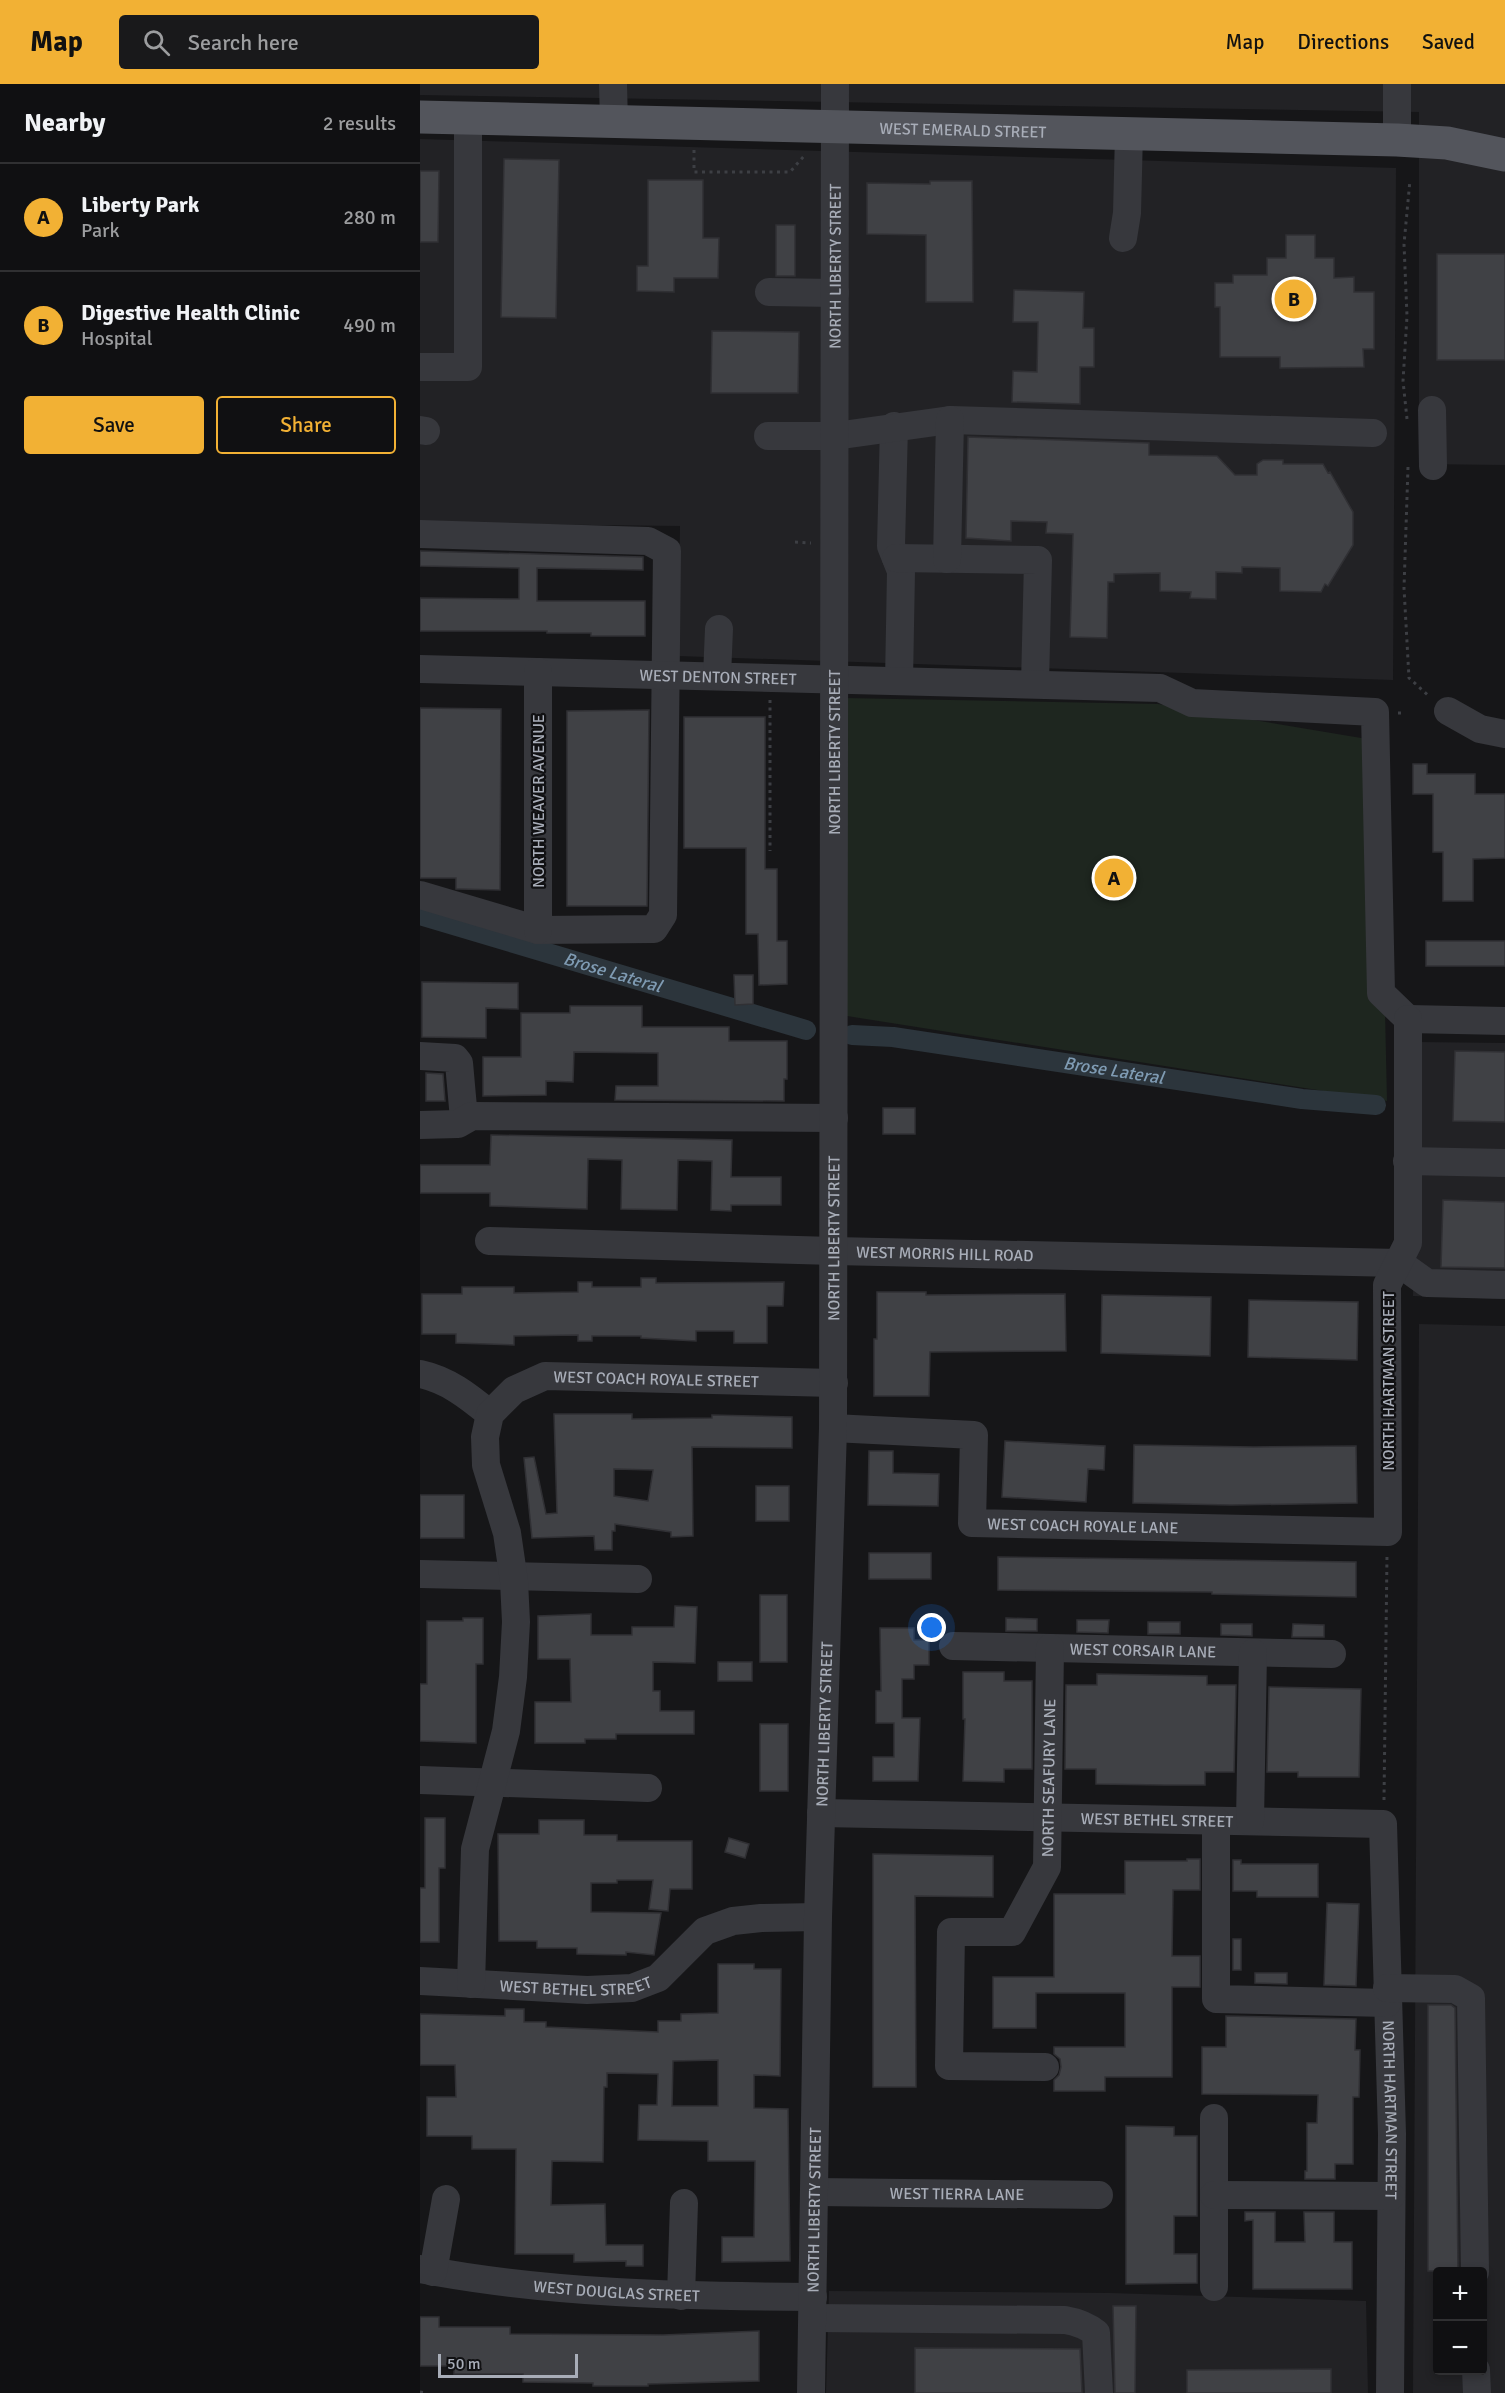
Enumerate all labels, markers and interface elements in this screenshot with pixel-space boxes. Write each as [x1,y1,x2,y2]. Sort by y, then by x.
search box [119,15,539,69]
text: Map [30,25,83,59]
icon: search [140,26,173,59]
text: Search here [188,29,299,56]
text: Map [1226,29,1264,55]
text: Directions [1297,29,1389,55]
text: Saved [1422,29,1475,55]
text: Nearby [24,107,105,139]
text: 2 results [323,111,396,136]
street label: WEST EMERALD STREET [879,119,1047,143]
street label: NORTH LIBERTY STREET [826,183,846,349]
text: Liberty Park [81,191,199,218]
text: A [37,205,50,230]
text: 280 m [343,205,396,230]
text: Park [81,218,119,243]
pin: B [1274,276,1314,322]
text: Digestive Health Clinic [81,299,300,326]
text: B [37,313,50,338]
text: 490 m [343,313,396,338]
text: Hospital [81,326,153,351]
button: Save [24,396,204,454]
button: Share [216,396,396,454]
street label: WEST DENTON STREET [639,666,797,690]
street label: NORTH LIBERTY STREET [825,669,845,835]
street label: NORTH WEAVER AVENUE [529,714,549,888]
pin: A [1094,856,1134,900]
water label: Brose Lateral [561,947,666,998]
water label: Brose Lateral [1062,1052,1167,1089]
street label: NORTH LIBERTY STREET [824,1155,844,1321]
street label: WEST MORRIS HILL ROAD [856,1242,1034,1266]
street label: NORTH HARTMAN STREET [1379,1291,1399,1471]
street label: WEST COACH ROYALE STREET [553,1367,759,1392]
street label: WEST COACH ROYALE LANE [987,1514,1179,1538]
your location [917,1613,946,1642]
street label: WEST CORSAIR LANE [1069,1639,1216,1663]
street label: NORTH LIBERTY STREET [812,1641,837,1807]
street label: NORTH SEAFURY LANE [1038,1698,1060,1857]
street label: WEST BETHEL STREET [1080,1809,1234,1832]
street label: WEST BETHEL STREET [499,1972,655,2001]
street label: NORTH HARTMAN STREET [1378,2020,1401,2200]
street label: NORTH LIBERTY STREET [803,2127,826,2293]
street label: WEST TIERRA LANE [890,2184,1024,2205]
map controls [1433,2267,1487,2375]
button: + [1433,2267,1487,2321]
street label: WEST DOUGLAS STREET [532,2277,700,2306]
button: − [1433,2321,1487,2375]
scale bar [438,2351,578,2378]
text: 50 m [447,2354,481,2374]

